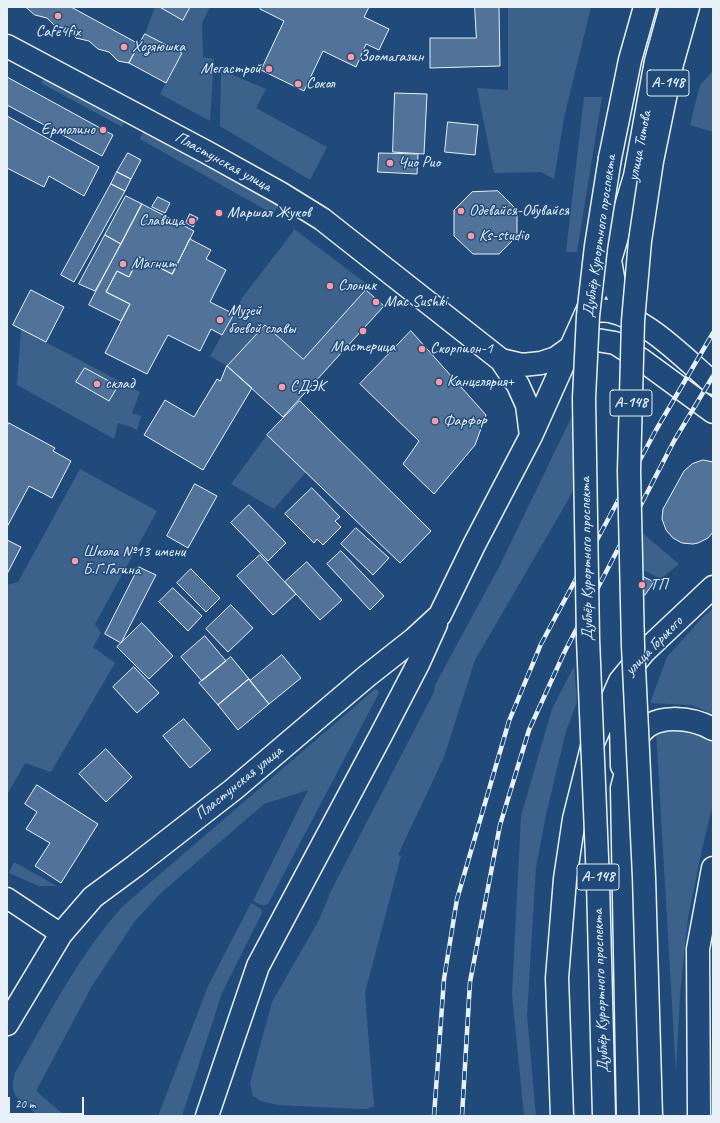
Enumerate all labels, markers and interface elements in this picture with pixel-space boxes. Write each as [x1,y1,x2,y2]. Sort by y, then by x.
marker: Cafe4fix [53,11,63,21]
place label: Cafe4fix [36,22,80,42]
place label: Хозяюшка [132,37,185,57]
marker: Хозяюшка [119,42,129,52]
place label: Зоомагазин [359,47,424,67]
marker: Зоомагазин [346,52,356,62]
place label: Мегастрой [200,59,261,79]
marker: Мегастрой [264,64,274,74]
road number: А-148 [647,70,689,96]
place label: Сокол [306,74,335,94]
marker: Сокол [293,79,303,89]
street label: улица Титова [624,109,656,183]
place label: Ермолино [41,120,95,140]
marker: Ермолино [98,125,108,135]
street label: Пластунская улица [171,128,275,196]
place label: Чио Рио [398,153,440,173]
street label: Дублёр Курортного проспекта [579,153,621,319]
marker: Чио Рио [385,158,395,168]
place label: Одевайся-Обувайся [469,201,569,221]
place label: Маршал Жуков [227,203,310,223]
marker: Одевайся-Обувайся [456,206,466,216]
marker: Маршал Жуков [214,208,224,218]
place label: Славица [139,211,184,231]
marker: Славица [187,216,197,226]
place label: Ks-studio [479,226,529,246]
marker: Ks-studio [466,231,476,241]
place label: Магнит [131,254,176,274]
marker: Магнит [118,259,128,269]
place label: Слоник [338,276,376,296]
marker: Слоник [325,281,335,291]
place label: Mac Sushki [384,292,447,312]
marker: Mac Sushki [371,297,381,307]
place label: Музей боевой славы [228,301,295,339]
marker: Музей боевой славы [215,315,225,325]
marker: Мастерица [358,326,368,336]
place label: Мастерица [331,337,395,357]
place label: Скорпион-1 [430,339,493,359]
marker: Скорпион-1 [417,344,427,354]
place label: Канцелярия+ [447,372,514,392]
place label: склад [105,374,134,394]
place label: СДЭК [290,377,325,397]
marker: Канцелярия+ [434,377,444,387]
marker: склад [92,379,102,389]
marker: СДЭК [277,382,287,392]
road number: А-148 [610,390,652,416]
place label: Фарфор [443,411,486,431]
marker: Фарфор [430,416,440,426]
street label: Дублёр Курортного проспекта [576,477,598,641]
place label: Школа №13 имени Б.Г.Гагина [83,542,185,580]
marker: Школа №13 имени Б.Г.Гагина [70,556,80,566]
place label: ТП [650,575,667,595]
marker: ТП [637,580,647,590]
street label: улица Горького [621,612,687,680]
street label: Пластунская улица [191,742,287,824]
road number: А-148 [577,864,619,890]
street label: Дублёр Курортного проспекта [589,909,613,1073]
scale bar [10,1089,86,1115]
text: 20 m [15,1096,35,1112]

